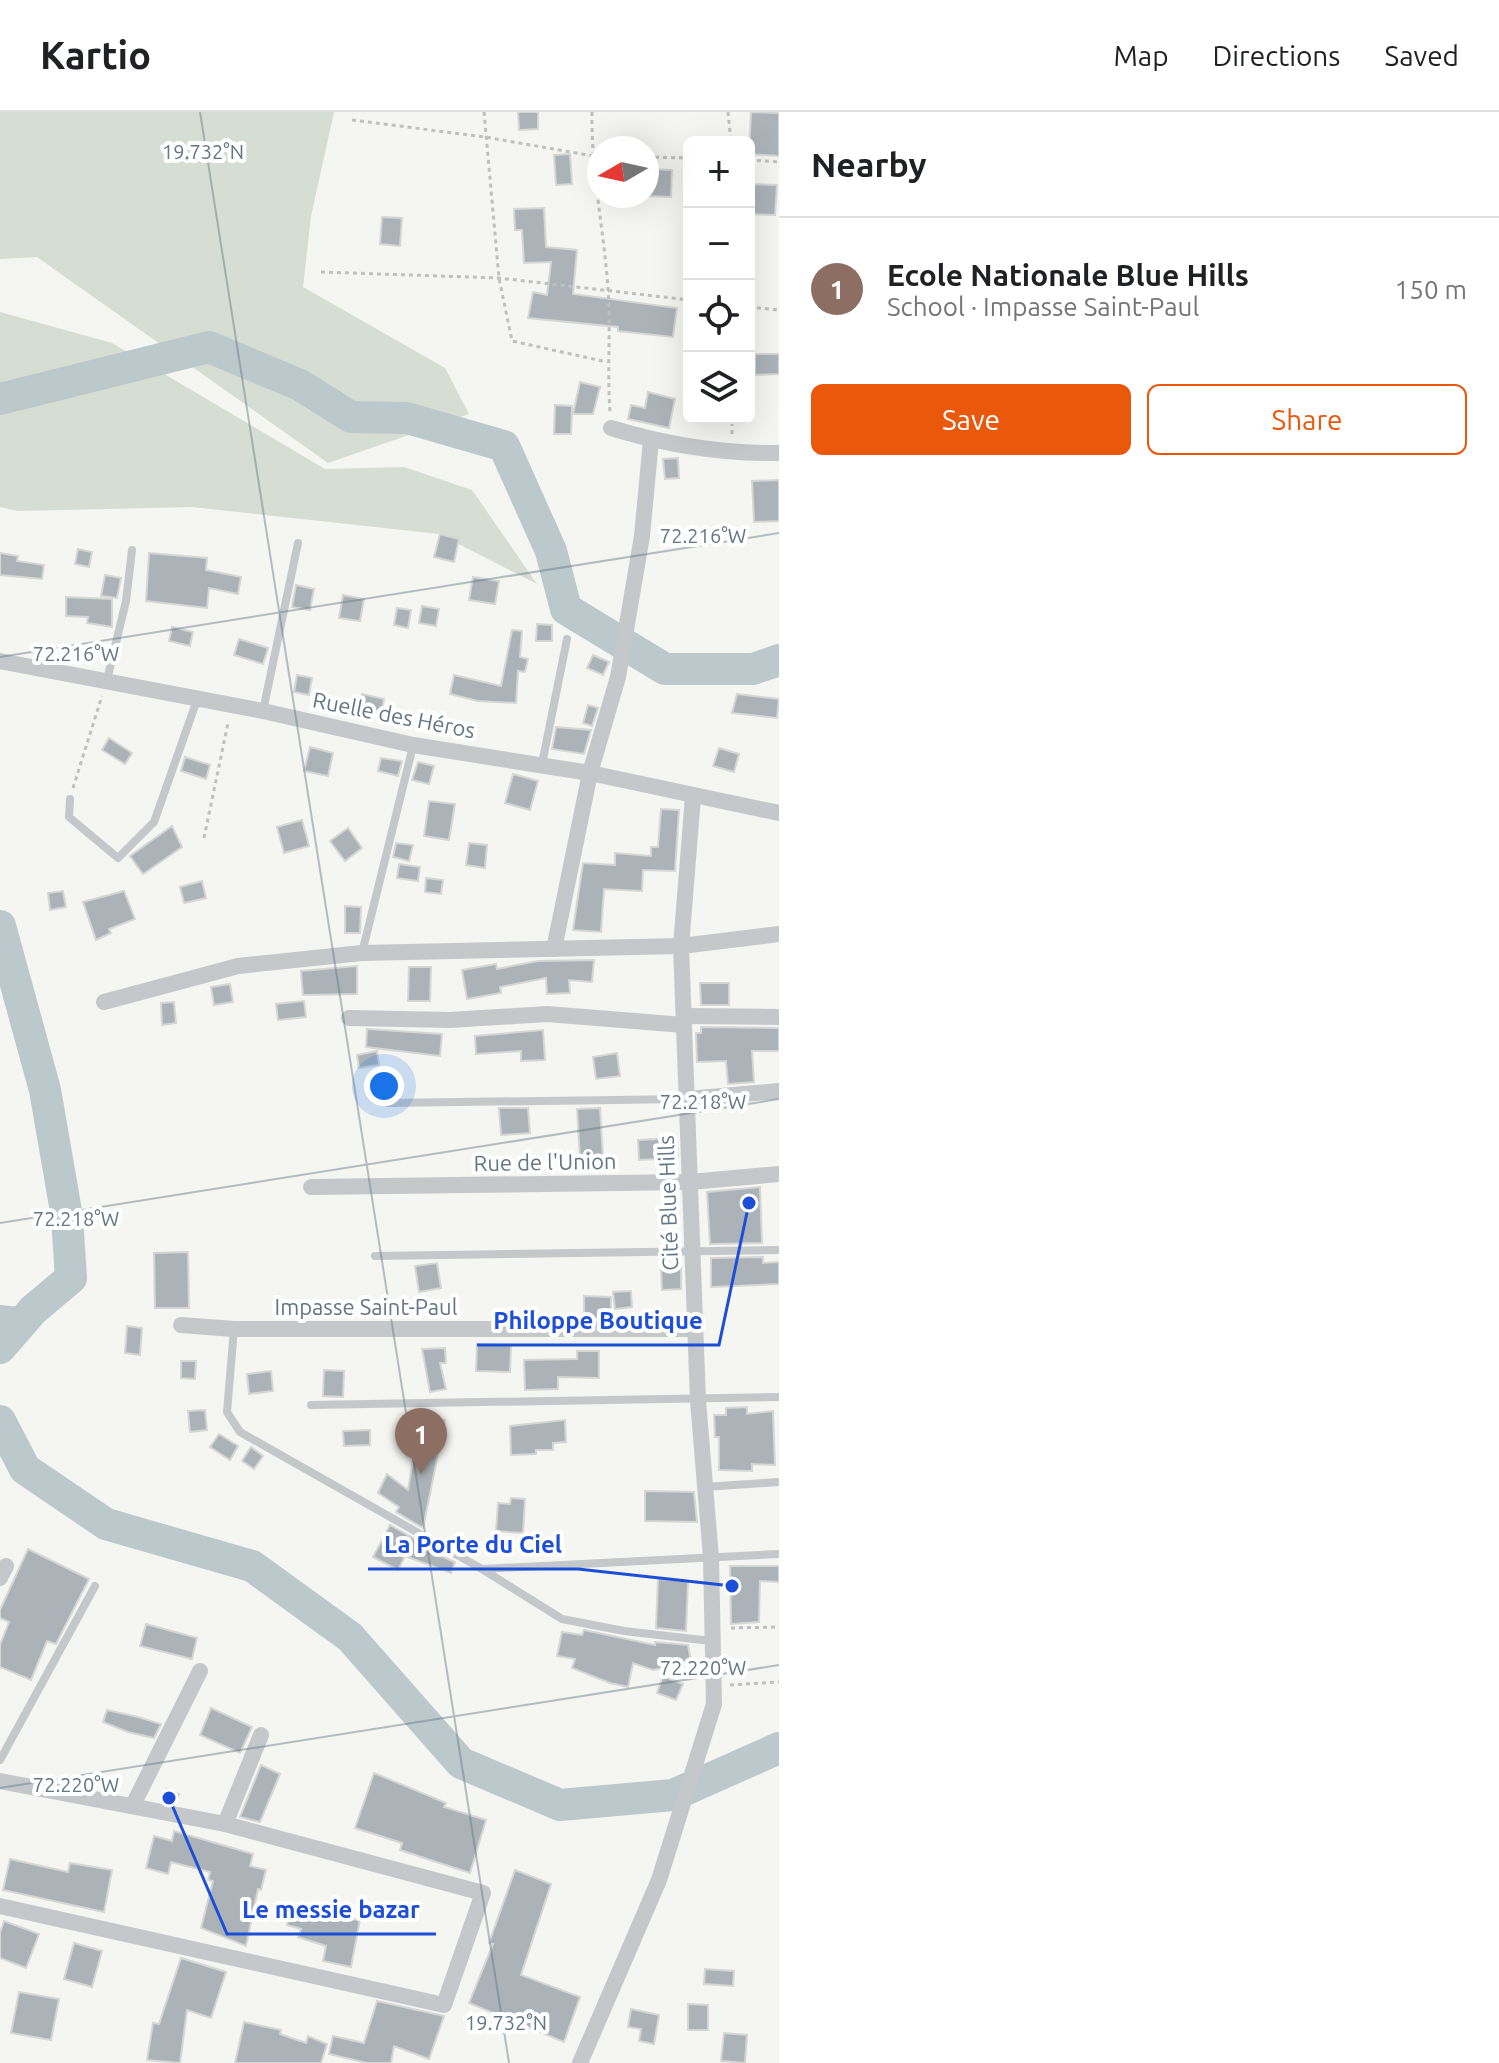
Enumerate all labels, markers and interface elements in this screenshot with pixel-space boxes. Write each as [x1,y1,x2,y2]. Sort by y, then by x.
text: Kartio [40,34,151,76]
text: Map [1113,40,1169,71]
text: Directions [1213,40,1340,71]
text: Saved [1384,40,1459,71]
north arrow [587,136,659,208]
map controls [683,136,755,424]
button: + [683,136,755,208]
text: 19.732°N [162,140,244,163]
text: Nearby [811,145,926,183]
button: − [683,208,755,280]
text: Ecole Nationale Blue Hills [887,258,1249,292]
text: 1 [830,275,844,304]
text: 150 m [1395,275,1467,304]
button: locate [683,280,755,352]
text: School · Impasse Saint-Paul [887,292,1199,321]
button: layers [683,352,755,424]
button: Save [811,384,1131,455]
button: Share [1147,384,1467,455]
text: 72.216°W [660,524,746,547]
text: 72.216°W [33,642,119,665]
street label: Ruelle des Héros [311,687,477,743]
your location [364,1066,404,1106]
text: 72.218°W [660,1090,746,1113]
street label: Cité Blue Hills [653,1135,682,1271]
street label: Rue de l'Union [473,1148,617,1175]
text: 72.218°W [33,1207,119,1230]
street label: Impasse Saint-Paul [275,1294,458,1319]
callout: Philoppe Boutique [477,1297,719,1345]
text: Philoppe Boutique [493,1307,703,1334]
pin: 1 [395,1408,447,1474]
callout: La Porte du Ciel [368,1521,578,1569]
text: La Porte du Ciel [384,1531,562,1558]
text: 72.220°W [660,1656,746,1679]
text: 72.220°W [33,1773,119,1796]
callout: Le messie bazar [227,1886,436,1934]
text: Le messie bazar [242,1896,420,1923]
text: 19.732°N [465,2011,547,2034]

